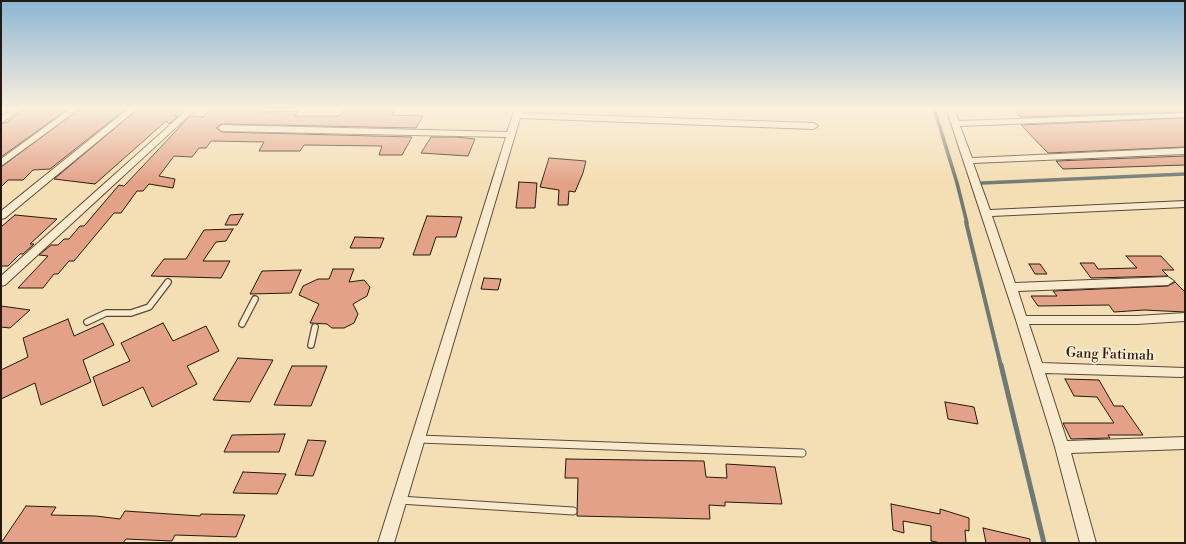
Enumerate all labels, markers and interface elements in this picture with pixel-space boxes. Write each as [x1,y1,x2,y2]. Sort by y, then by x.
street label: Gang Fatimah [1065,345,1155,365]

